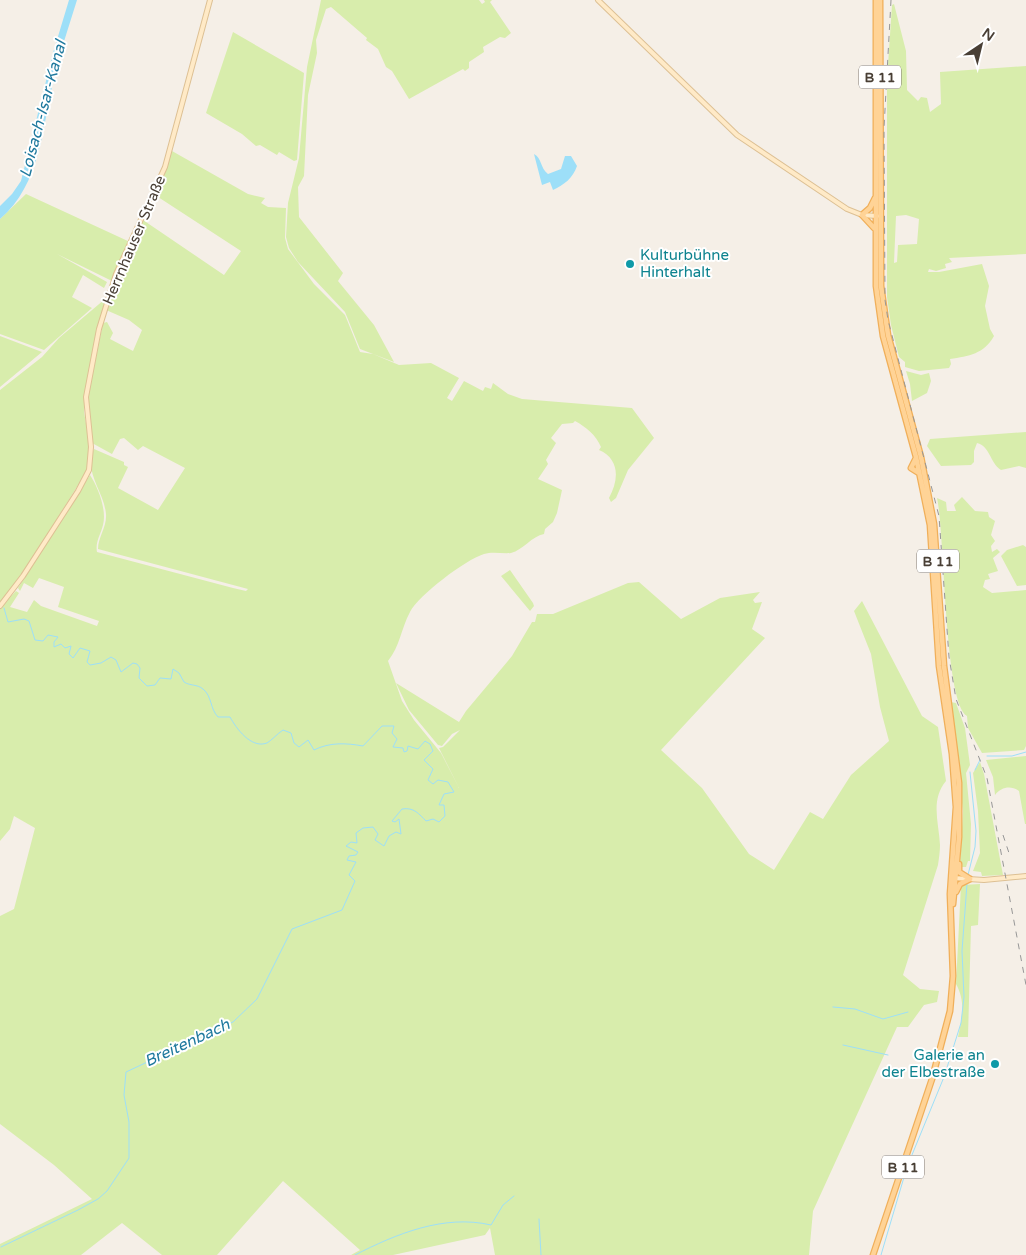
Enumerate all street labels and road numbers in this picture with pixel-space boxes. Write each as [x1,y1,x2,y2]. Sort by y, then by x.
road number: B 11 [859,66,901,88]
street label: Herrnhauser Straße [99,173,169,307]
road number: B 11 [917,550,959,572]
road number: B 11 [882,1156,924,1178]

